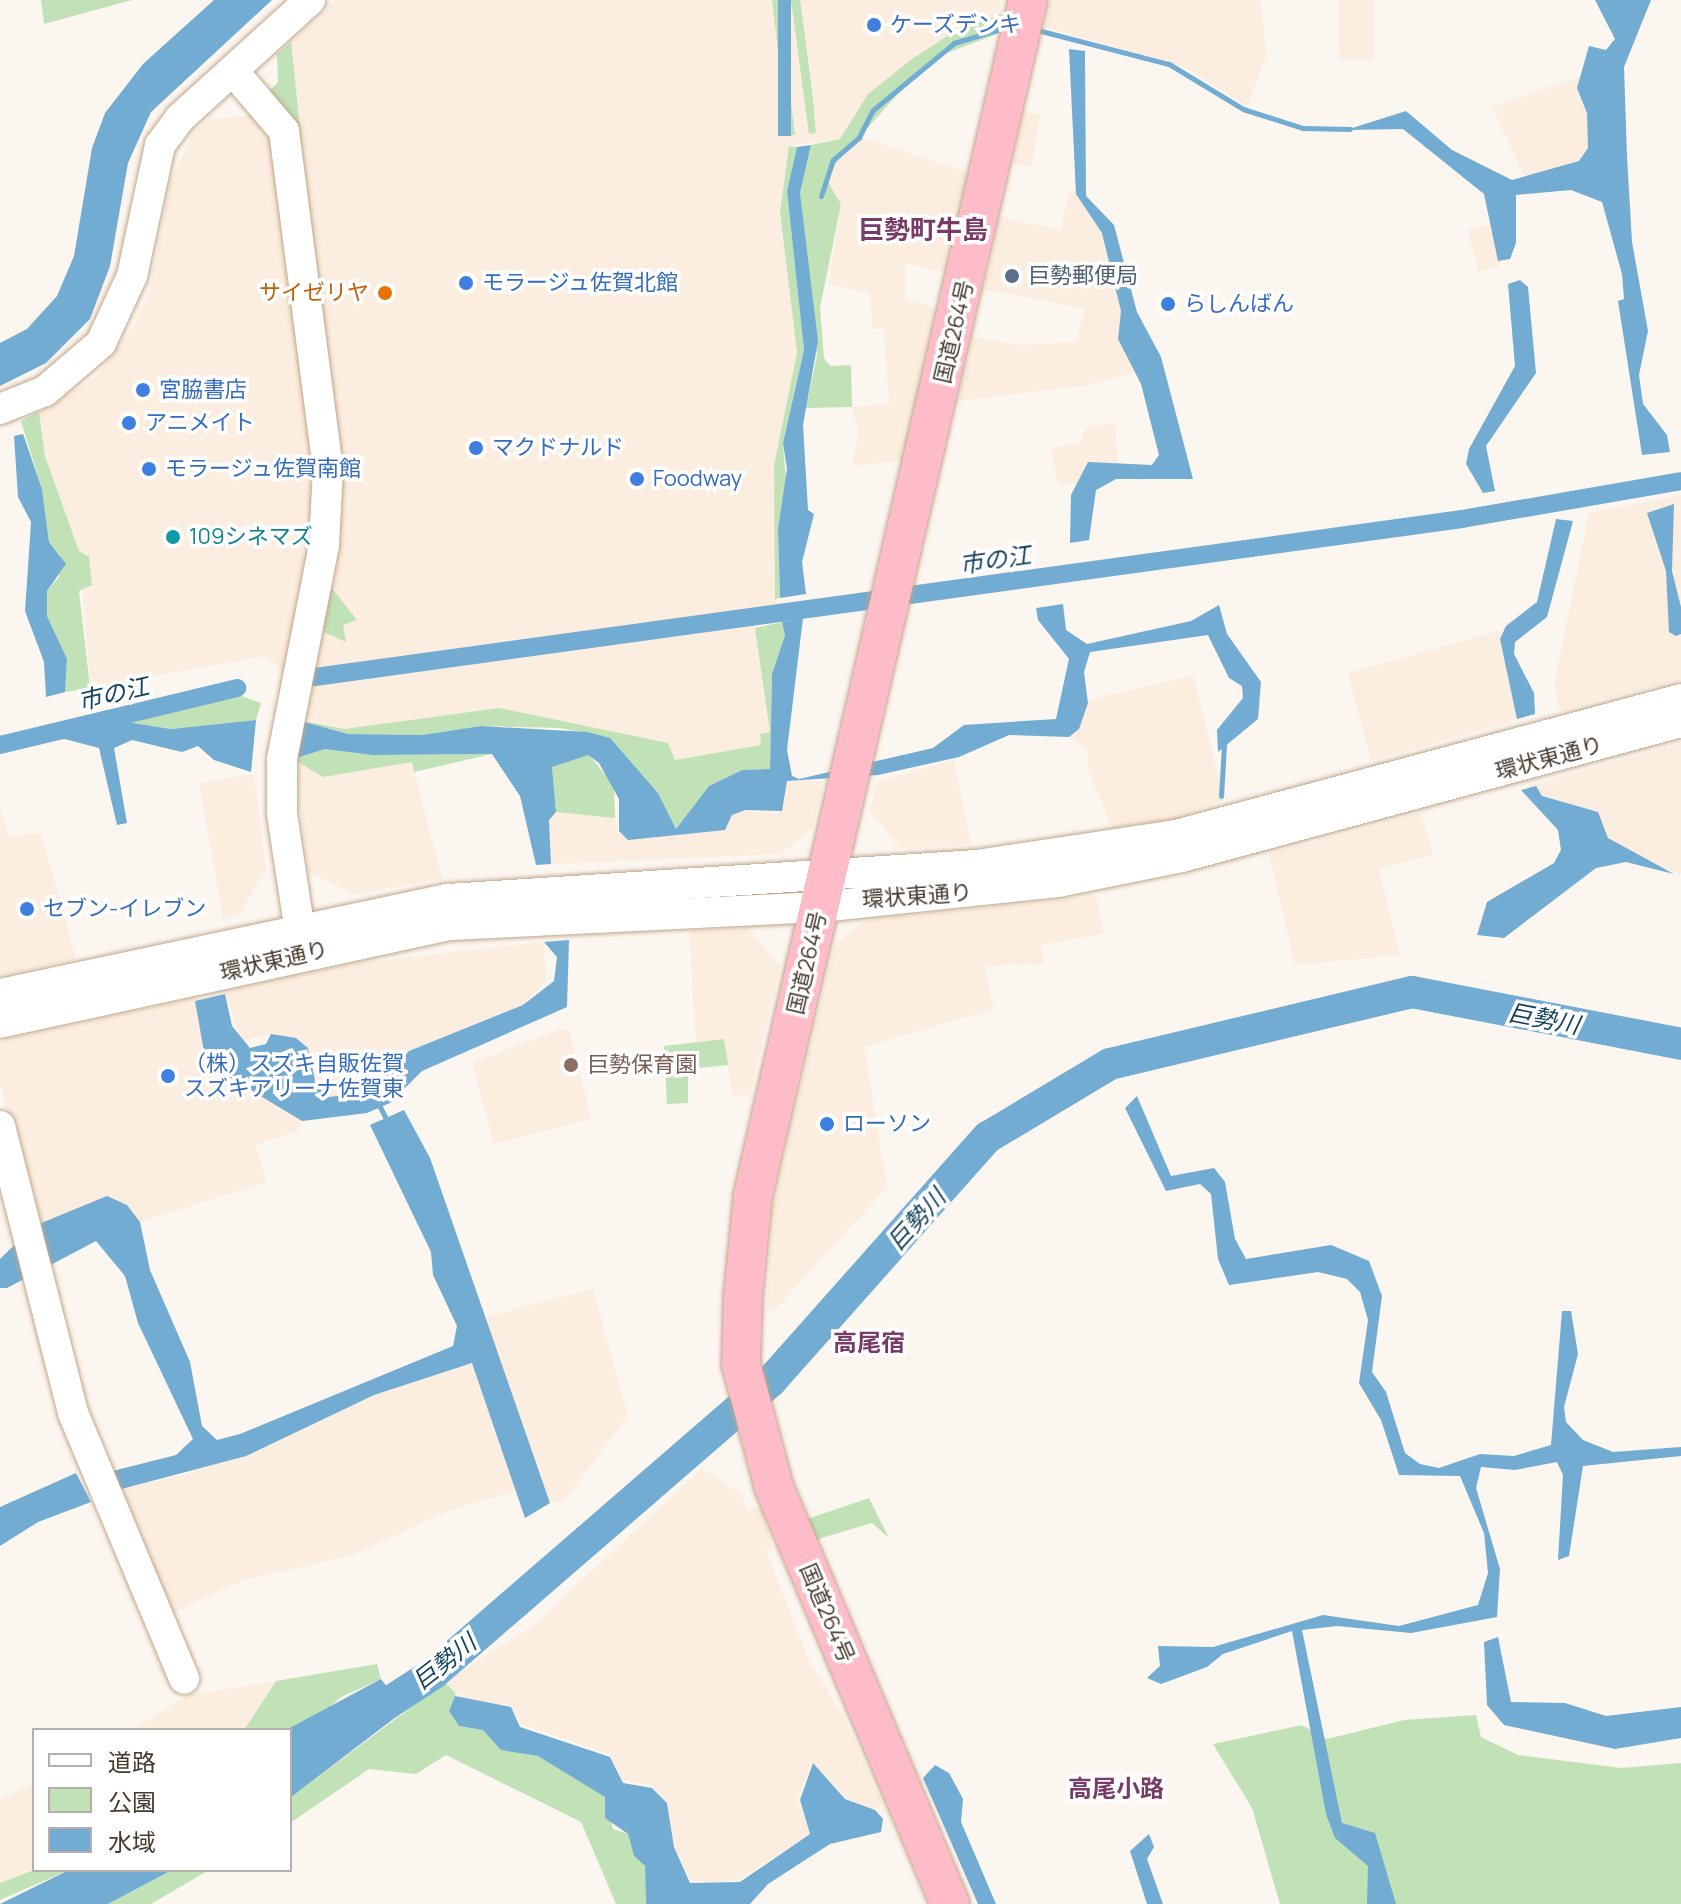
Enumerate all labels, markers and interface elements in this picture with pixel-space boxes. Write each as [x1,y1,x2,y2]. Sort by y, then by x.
place label: ケーズデンキ [890,12,1022,38]
marker: ケーズデンキ [865,16,883,34]
district label: 巨勢町牛島 [858,214,988,246]
place label: 巨勢郵便局 [1028,263,1138,289]
marker: 巨勢郵便局 [1003,267,1021,285]
place label: モラージュ佐賀北館 [482,270,680,296]
marker: モラージュ佐賀北館 [457,274,475,292]
street label: 国道264号 [929,278,979,386]
place label: サイゼリヤ [259,280,369,306]
marker: サイゼリヤ [376,284,394,302]
place label: らしんばん [1184,291,1294,317]
marker: らしんばん [1159,295,1177,313]
place label: 宮脇書店 [159,377,247,403]
marker: 宮脇書店 [134,381,152,399]
place label: アニメイト [145,410,255,436]
marker: アニメイト [120,414,138,432]
place label: マクドナルド [492,435,624,461]
marker: マクドナルド [467,439,485,457]
place label: モラージュ佐賀南館 [165,456,363,482]
marker: モラージュ佐賀南館 [140,460,158,478]
place label: Foodway [653,466,742,492]
marker: Foodway [628,470,646,488]
place label: 109シネマズ [189,524,313,550]
marker: 109シネマズ [164,528,182,546]
water label: 市の江 [957,540,1033,578]
water label: 市の江 [75,671,151,715]
street label: 環状東通り [1492,731,1606,785]
street label: 環状東通り [861,879,973,913]
place label: セブン-イレブン [43,896,206,922]
marker: セブン-イレブン [18,900,36,918]
street label: 国道264号 [782,909,832,1017]
street label: 環状東通り [217,936,331,986]
water label: 巨勢川 [1506,997,1582,1039]
place label: （株）スズキ自販佐賀 スズキアリーナ佐賀東 [184,1050,404,1102]
place label: 巨勢保育園 [587,1052,697,1078]
marker: 巨勢保育園 [562,1056,580,1074]
marker: （株）スズキ自販佐賀 スズキアリーナ佐賀東 [159,1067,177,1085]
place label: ローソン [843,1111,931,1137]
marker: ローソン [818,1115,836,1133]
water label: 巨勢川 [881,1183,951,1255]
district label: 高尾宿 [833,1328,905,1356]
street label: 国道264号 [794,1559,860,1667]
water label: 巨勢川 [407,1627,481,1695]
legend [32,1728,292,1872]
text: 道路 [108,1745,156,1778]
district label: 高尾小路 [1068,1774,1164,1802]
text: 公園 [108,1785,156,1818]
text: 水域 [108,1825,156,1858]

